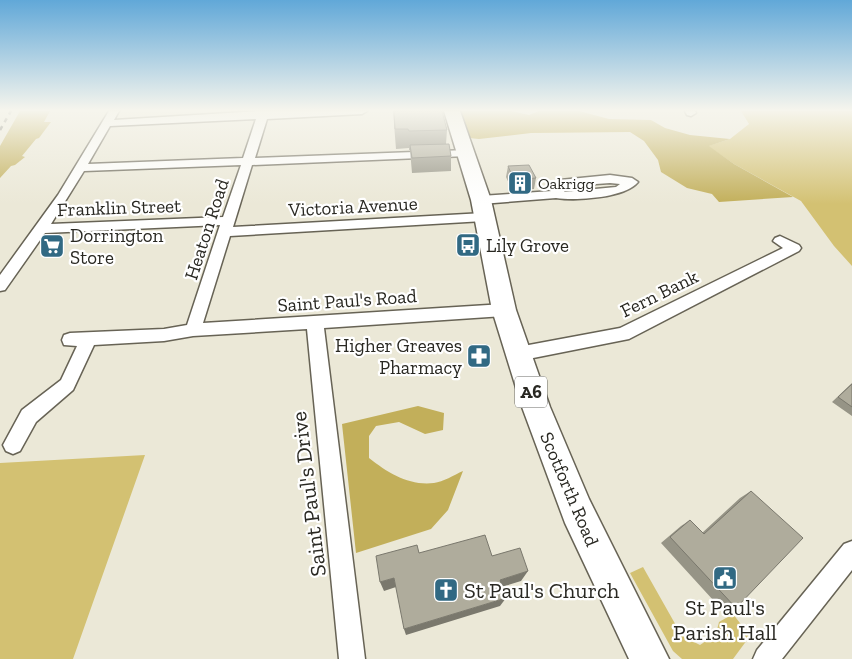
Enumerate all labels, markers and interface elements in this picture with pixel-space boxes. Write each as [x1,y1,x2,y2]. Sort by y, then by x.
building icon: Oakrigg [507,170,533,196]
place label: Oakrigg [538,174,595,193]
street label: Heaton Road [179,175,234,283]
street label: Victoria Avenue [287,192,418,221]
street label: Franklin Street [57,194,181,221]
place label: Dorrington Store [70,224,164,269]
bus stop icon: Lily Grove [455,232,481,258]
supermarket icon: Dorrington Store [39,233,65,259]
place label: Lily Grove [486,234,569,257]
street label: Fern Bank [617,265,702,322]
street label: Saint Paul's Road [277,284,418,317]
place label: Higher Greaves Pharmacy [335,334,462,379]
pharmacy icon: Higher Greaves Pharmacy [466,343,492,369]
road number: A6 [515,377,547,408]
street label: Saint Paul's Drive [285,410,332,578]
street label: Scotforth Road [535,429,604,550]
public building icon: St Paul's Parish Hall [712,565,738,591]
church icon: St Paul's Church [433,577,459,603]
place label: St Paul's Church [464,577,620,604]
place label: St Paul's Parish Hall [673,594,777,646]

